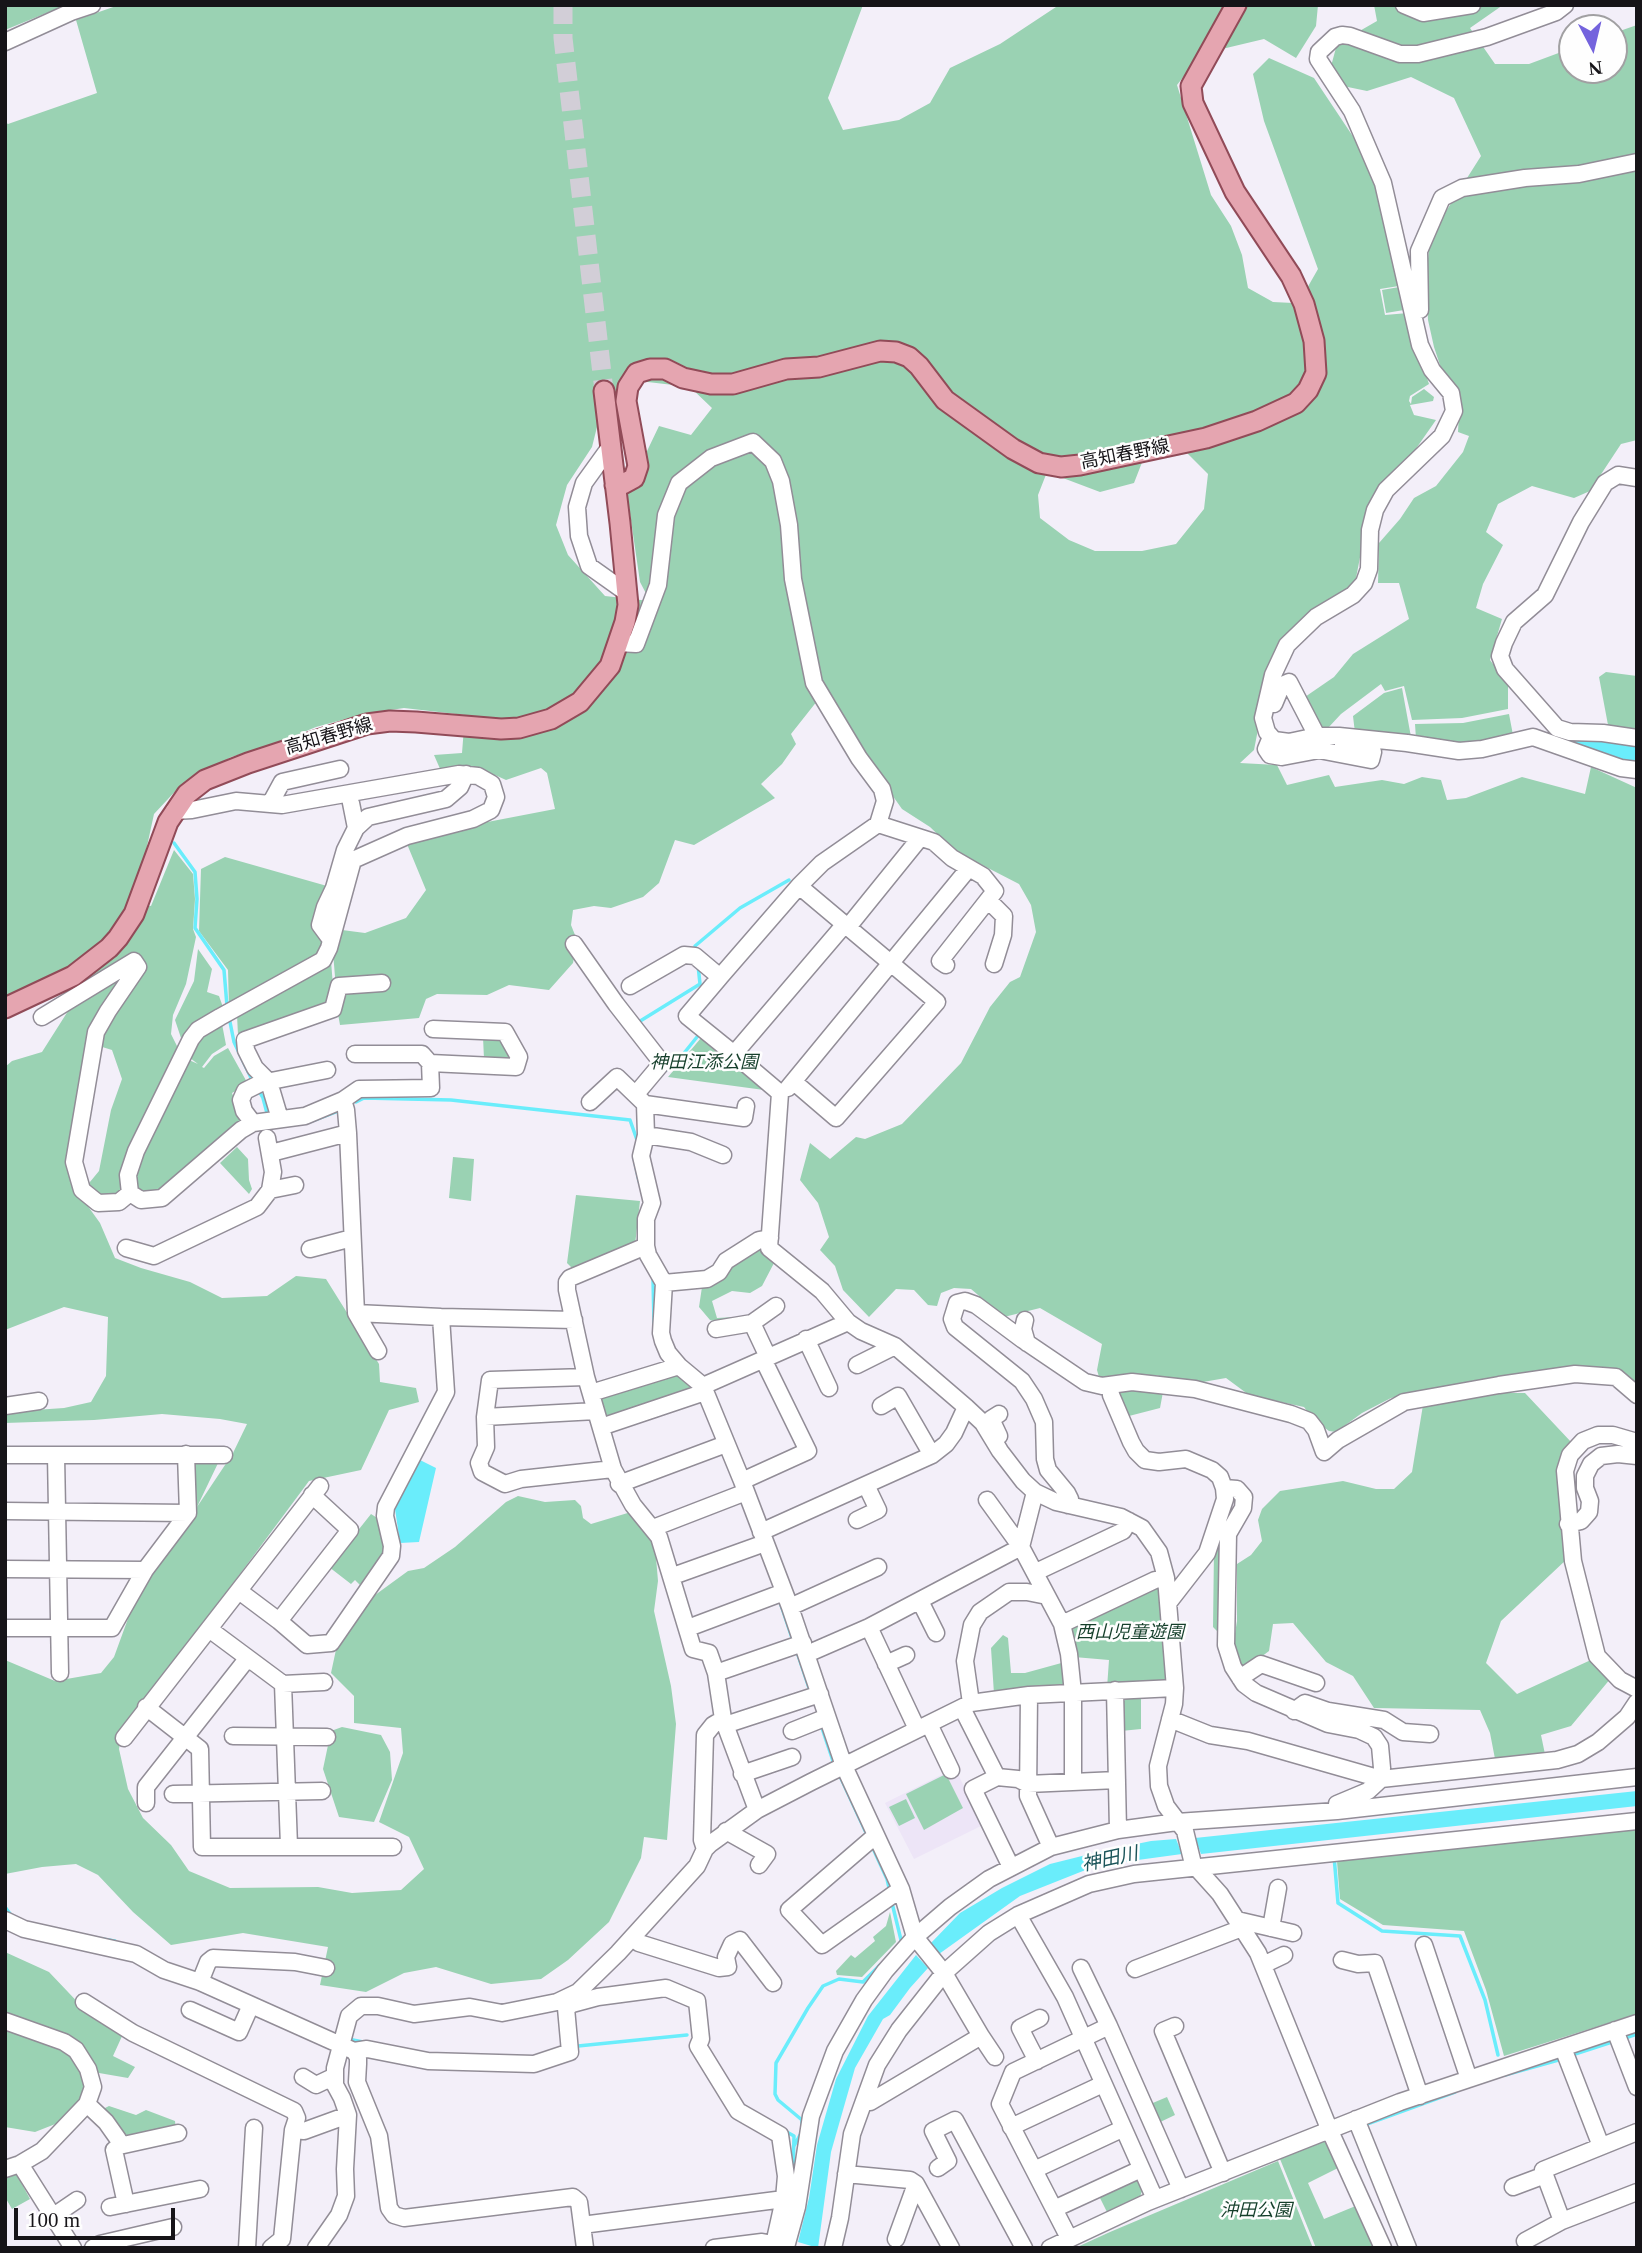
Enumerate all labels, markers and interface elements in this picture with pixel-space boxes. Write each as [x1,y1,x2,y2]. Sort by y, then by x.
north arrow [1558,14,1628,84]
text: N [1587,57,1603,80]
street label: 高知春野線 [1079,436,1171,474]
street label: 高知春野線 [283,714,375,760]
park label: 神田江添公園 [650,1052,758,1074]
park label: 西山児童遊園 [1076,1622,1184,1644]
water label: 神田川 [1080,1843,1140,1877]
scale bar [18,2194,178,2238]
park label: 沖田公園 [1220,2200,1292,2222]
text: 100 m [27,2208,80,2232]

